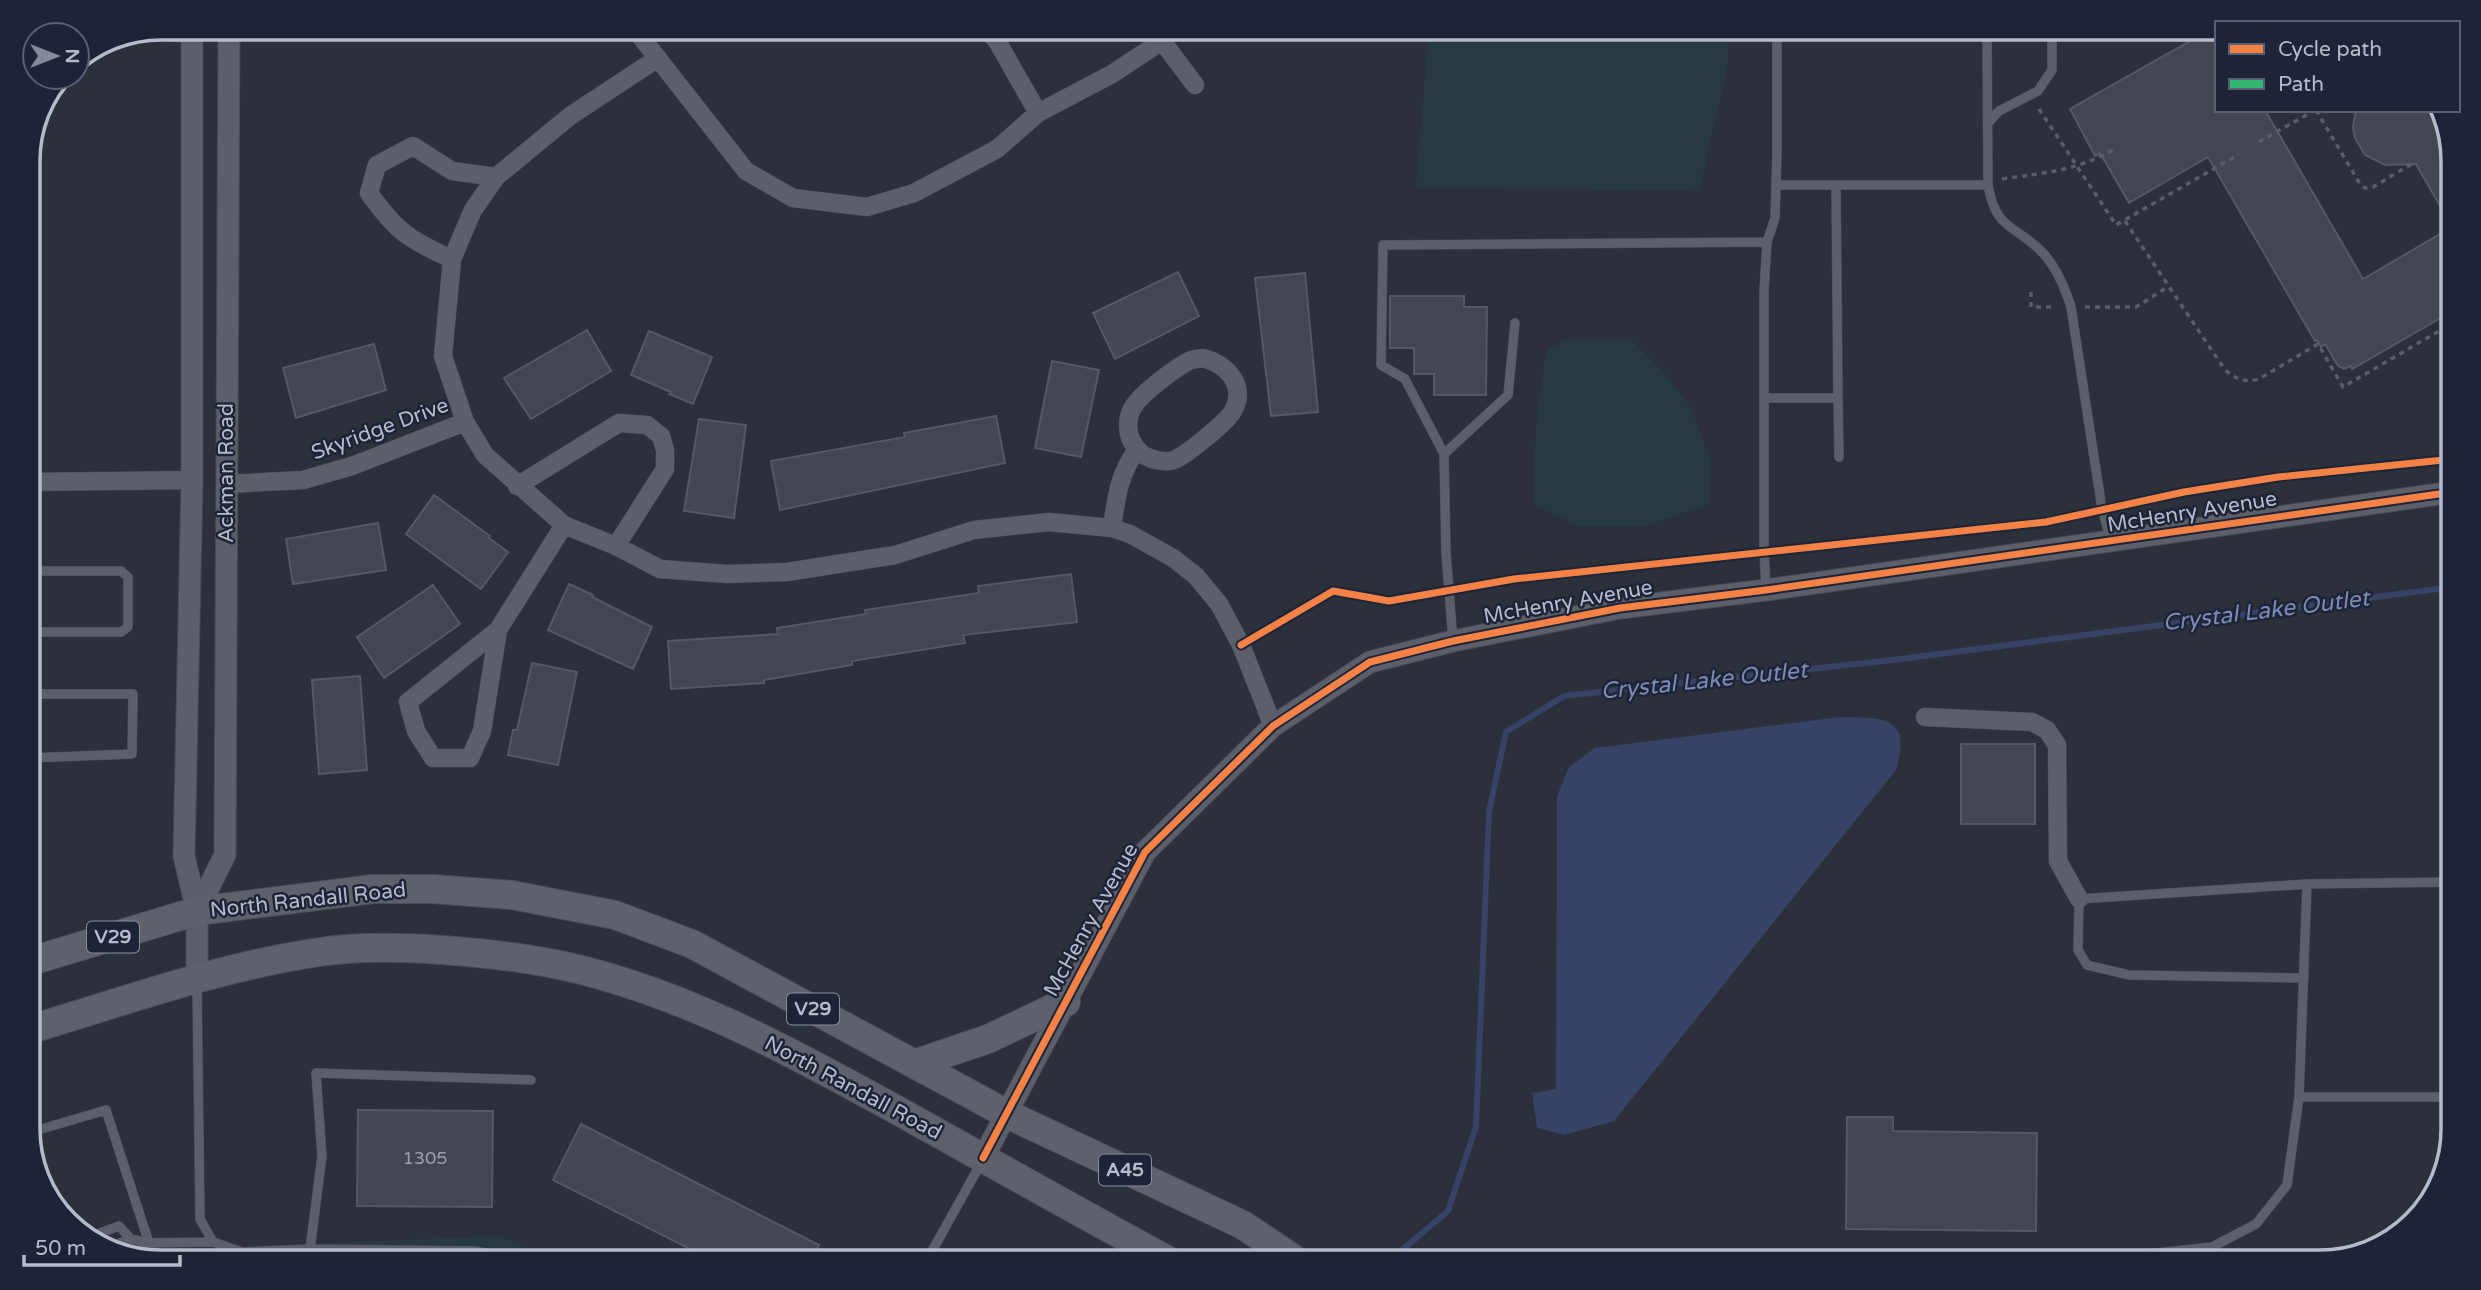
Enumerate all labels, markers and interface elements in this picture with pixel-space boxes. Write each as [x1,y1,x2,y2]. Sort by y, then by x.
north arrow [21,21,91,91]
legend [2215,21,2460,112]
text: Cycle path [2278,37,2382,62]
text: N [61,48,83,64]
text: Path [2278,72,2324,97]
street label: Skyridge Drive [308,393,452,465]
street label: Ackman Road [214,403,239,543]
street label: McHenry Avenue [2105,486,2279,538]
street label: McHenry Avenue [1481,575,1655,629]
water label: Crystal Lake Outlet [2161,584,2373,638]
water label: Crystal Lake Outlet [1599,656,1811,706]
street label: McHenry Avenue [1039,839,1144,1001]
street label: North Randall Road [209,877,407,923]
road number: V29 [87,922,139,953]
road number: V29 [787,993,839,1024]
street label: North Randall Road [760,1031,946,1145]
house number: 1305 [402,1147,448,1169]
road number: A45 [1099,1154,1151,1186]
scale bar [24,1224,180,1268]
text: 50 m [35,1236,86,1261]

